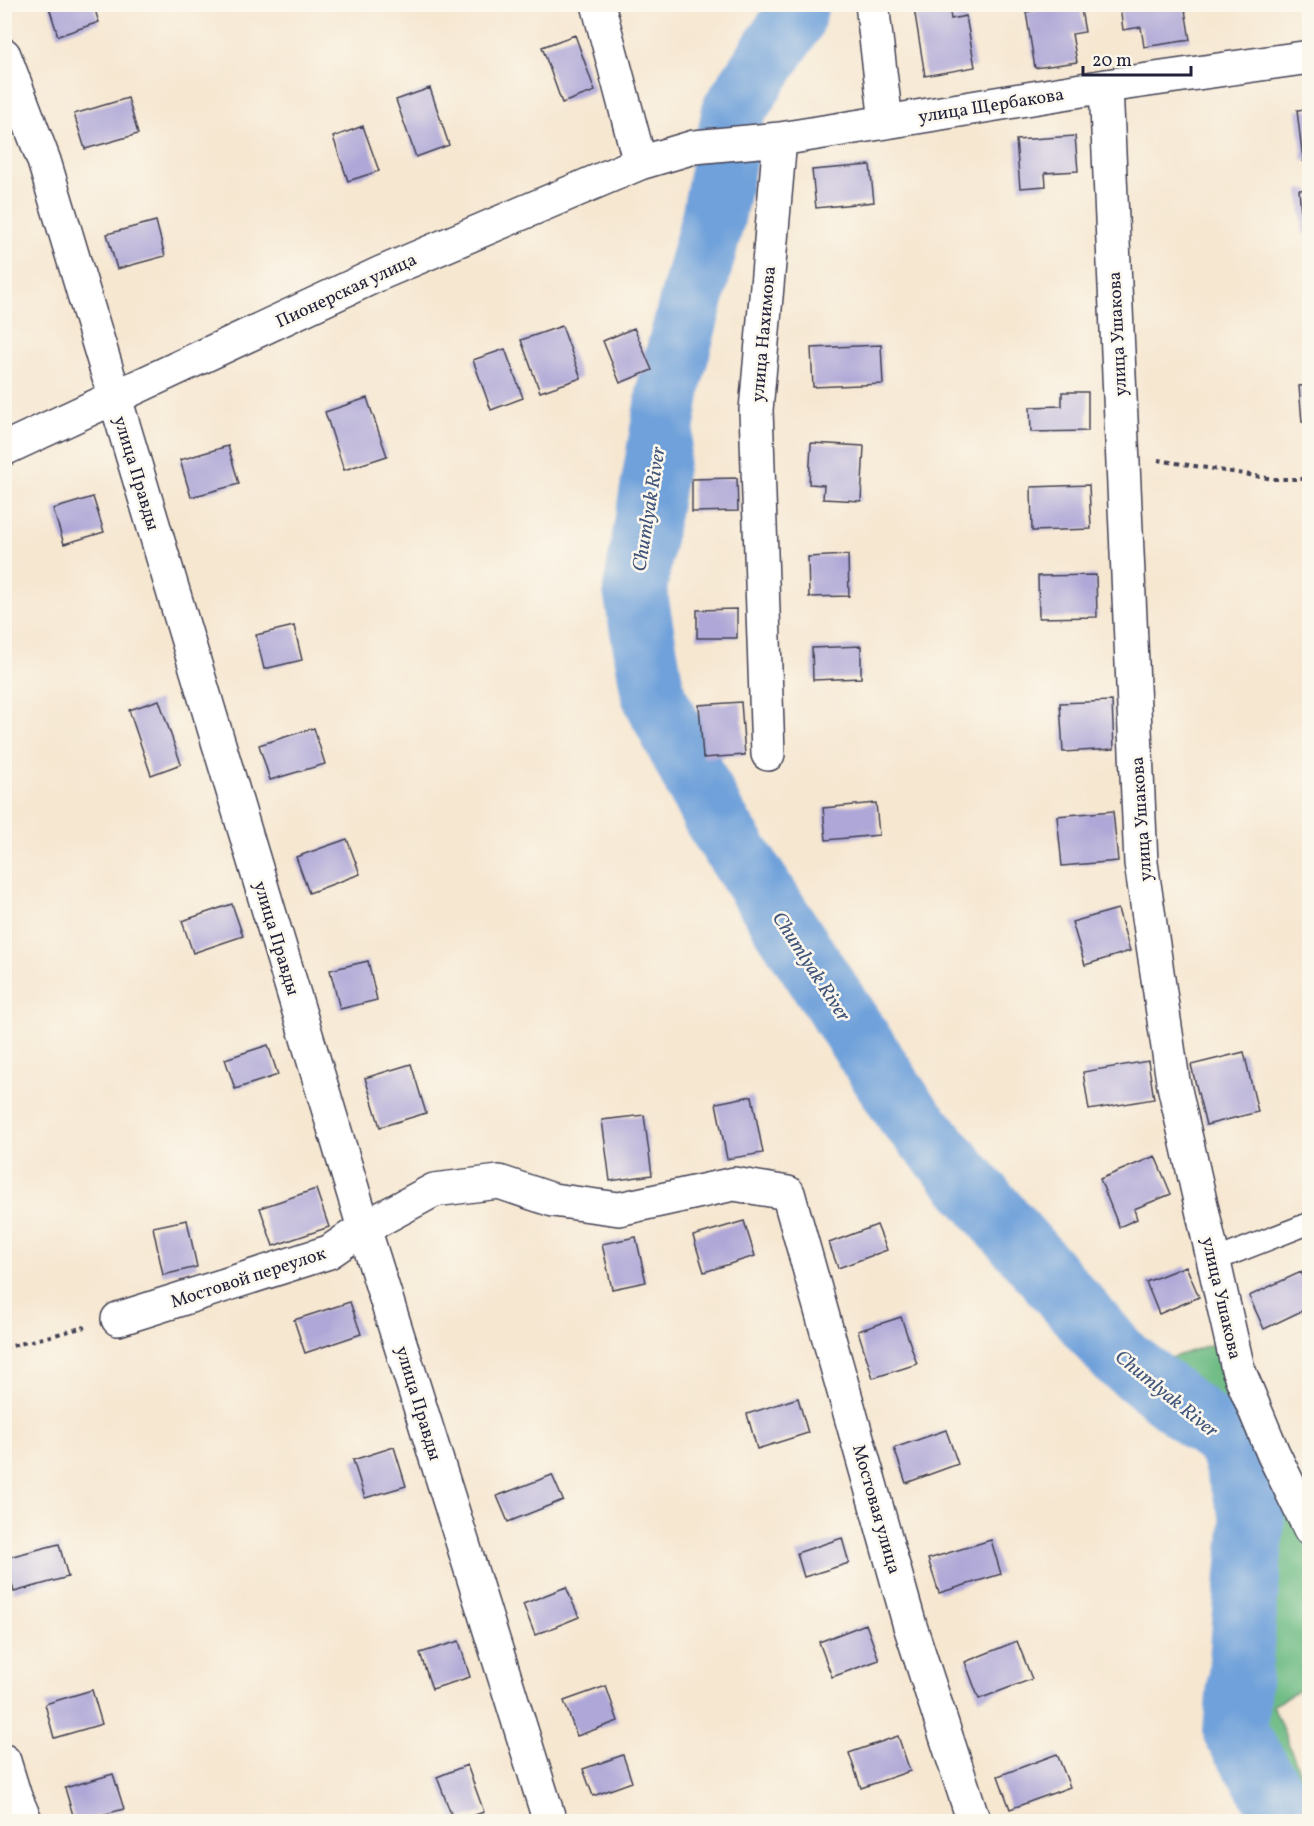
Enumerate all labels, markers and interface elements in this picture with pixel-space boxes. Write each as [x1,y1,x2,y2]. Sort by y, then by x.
scale bar [1083,39,1191,77]
text: 20 m [1092,49,1132,74]
street label: улица Щербакова [917,83,1066,130]
street label: Пионерская улица [272,248,421,335]
street label: улица Нахимова [746,265,783,403]
street label: улица Ушакова [1103,271,1134,397]
street label: улица Правды [106,413,165,534]
water label: Chumlyak River [626,444,674,574]
street label: улица Ушакова [1126,756,1159,882]
street label: улица Правды [246,878,305,999]
water label: Chumlyak River [764,907,857,1028]
street label: улица Ушакова [1194,1235,1247,1362]
street label: Мостовой переулок [168,1241,330,1315]
street label: улица Правды [388,1343,447,1464]
water label: Chumlyak River [1108,1344,1224,1445]
street label: Мостовая улица [845,1442,906,1577]

